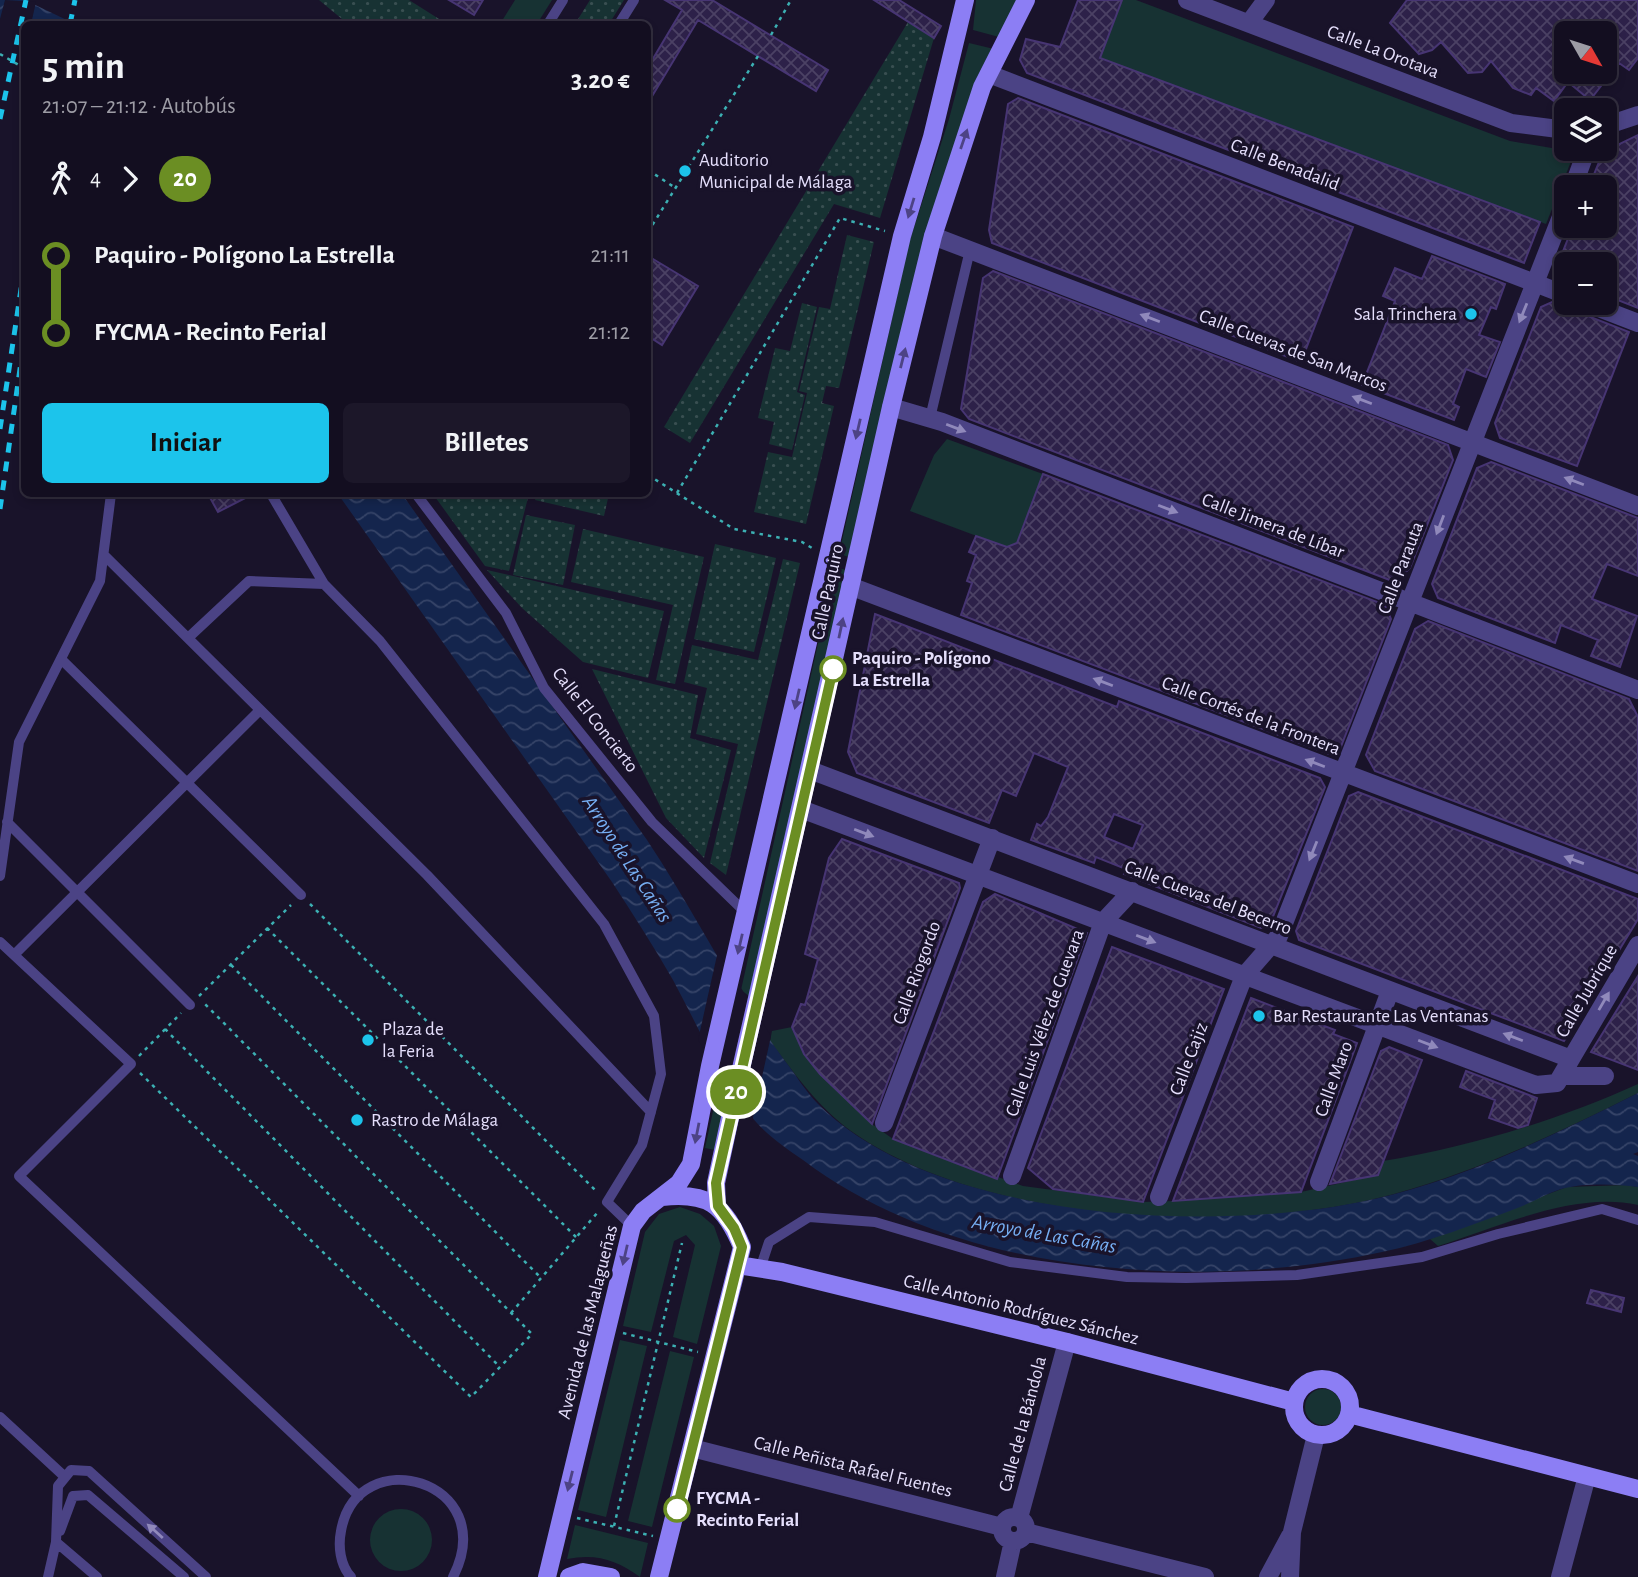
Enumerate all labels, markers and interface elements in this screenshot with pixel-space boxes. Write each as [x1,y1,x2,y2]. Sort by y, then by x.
north arrow [1554,21,1617,84]
map controls [1554,21,1617,315]
street label: Calle La Orotava [1324,22,1442,82]
text: 5 min [42,48,125,86]
text: 3.20 € [571,67,630,93]
text: 21:07 – 21:12 · Autobús [42,95,236,118]
button: layers [1554,98,1617,161]
one-way arrow [959,129,970,150]
street label: Calle Benadalid [1228,136,1342,195]
place label: Auditorio Municipal de Málaga [699,151,852,192]
icon: walk [42,160,80,198]
icon: forward [111,160,149,198]
marker: Auditorio Municipal de Málaga [677,163,693,179]
text: 4 [90,167,101,190]
text: 20 [173,167,197,191]
button: + [1554,175,1617,238]
one-way arrow [905,198,915,219]
text: Paquiro - Polígono La Estrella [94,242,395,268]
text: 21:11 [591,244,630,267]
button: − [1554,252,1617,315]
one-way arrow [1518,303,1529,324]
place label: Sala Trinchera [1354,305,1457,324]
street label: Calle Cuevas de San Marcos [1196,306,1390,396]
marker: Sala Trinchera [1463,306,1479,322]
one-way arrow [1139,313,1160,324]
text: FYCMA - Recinto Ferial [94,319,327,345]
text: 21:12 [588,321,630,344]
one-way arrow [898,347,909,369]
one-way arrow [1351,394,1372,405]
button: Iniciar [42,403,329,483]
button: Billetes [343,403,630,483]
one-way arrow [852,418,863,440]
one-way arrow [945,422,966,433]
one-way arrow [1564,476,1585,487]
street label: Calle Jimera de Líbar [1199,490,1347,562]
one-way arrow [1158,504,1179,515]
one-way arrow [1434,514,1445,535]
street label: Calle Parauta [1375,519,1427,617]
street label: Calle Paquiro [809,542,847,642]
one-way arrow [836,617,847,639]
place label: Paquiro - Polígono La Estrella [852,649,991,690]
marker: Paquiro - Polígono La Estrella [820,656,846,682]
street label: Calle El Concierto [548,664,642,776]
street label: Calle Cortés de la Frontera [1159,673,1343,759]
one-way arrow [1092,676,1113,687]
one-way arrow [791,688,802,710]
one-way arrow [1304,758,1325,769]
water label: Arroyo de Las Cañas [578,791,676,926]
one-way arrow [854,828,875,839]
one-way arrow [1307,841,1318,862]
one-way arrow [1564,854,1585,865]
street label: Calle Cuevas del Becerro [1122,857,1294,939]
street label: Calle Riogordo [890,919,944,1027]
street label: Calle Luis Vélez de Guevara [1002,927,1088,1119]
one-way arrow [1136,933,1157,944]
one-way arrow [734,934,745,956]
street label: Calle Jubrique [1553,941,1621,1041]
one-way arrow [1598,992,1610,1011]
place label: Bar Restaurante Las Ventanas [1273,1007,1489,1026]
marker: Bar Restaurante Las Ventanas [1251,1008,1267,1024]
place label: Plaza de la Feria [382,1020,444,1061]
street label: Calle Cajiz [1167,1020,1212,1098]
one-way arrow [1502,1031,1523,1042]
marker: Plaza de la Feria [360,1032,376,1048]
street label: Calle Maro [1312,1039,1356,1119]
one-way arrow [1418,1039,1439,1050]
line badge: 20 [704,1069,768,1115]
text: 20 [724,1080,748,1104]
place label: Rastro de Málaga [371,1111,498,1130]
marker: Rastro de Málaga [349,1112,365,1128]
one-way arrow [691,1122,702,1144]
water label: Arroyo de Las Cañas [969,1211,1118,1257]
street label: Avenida de las Malagueñas [555,1223,621,1421]
one-way arrow [619,1244,630,1266]
street label: Calle Antonio Rodríguez Sánchez [902,1272,1141,1348]
street label: Calle de la Bándola [996,1354,1050,1494]
street label: Calle Peñista Rafael Fuentes [752,1433,954,1501]
one-way arrow [564,1470,575,1492]
place label: FYCMA - Recinto Ferial [696,1489,799,1530]
marker: FYCMA - Recinto Ferial [664,1496,690,1522]
one-way arrow [147,1524,164,1540]

